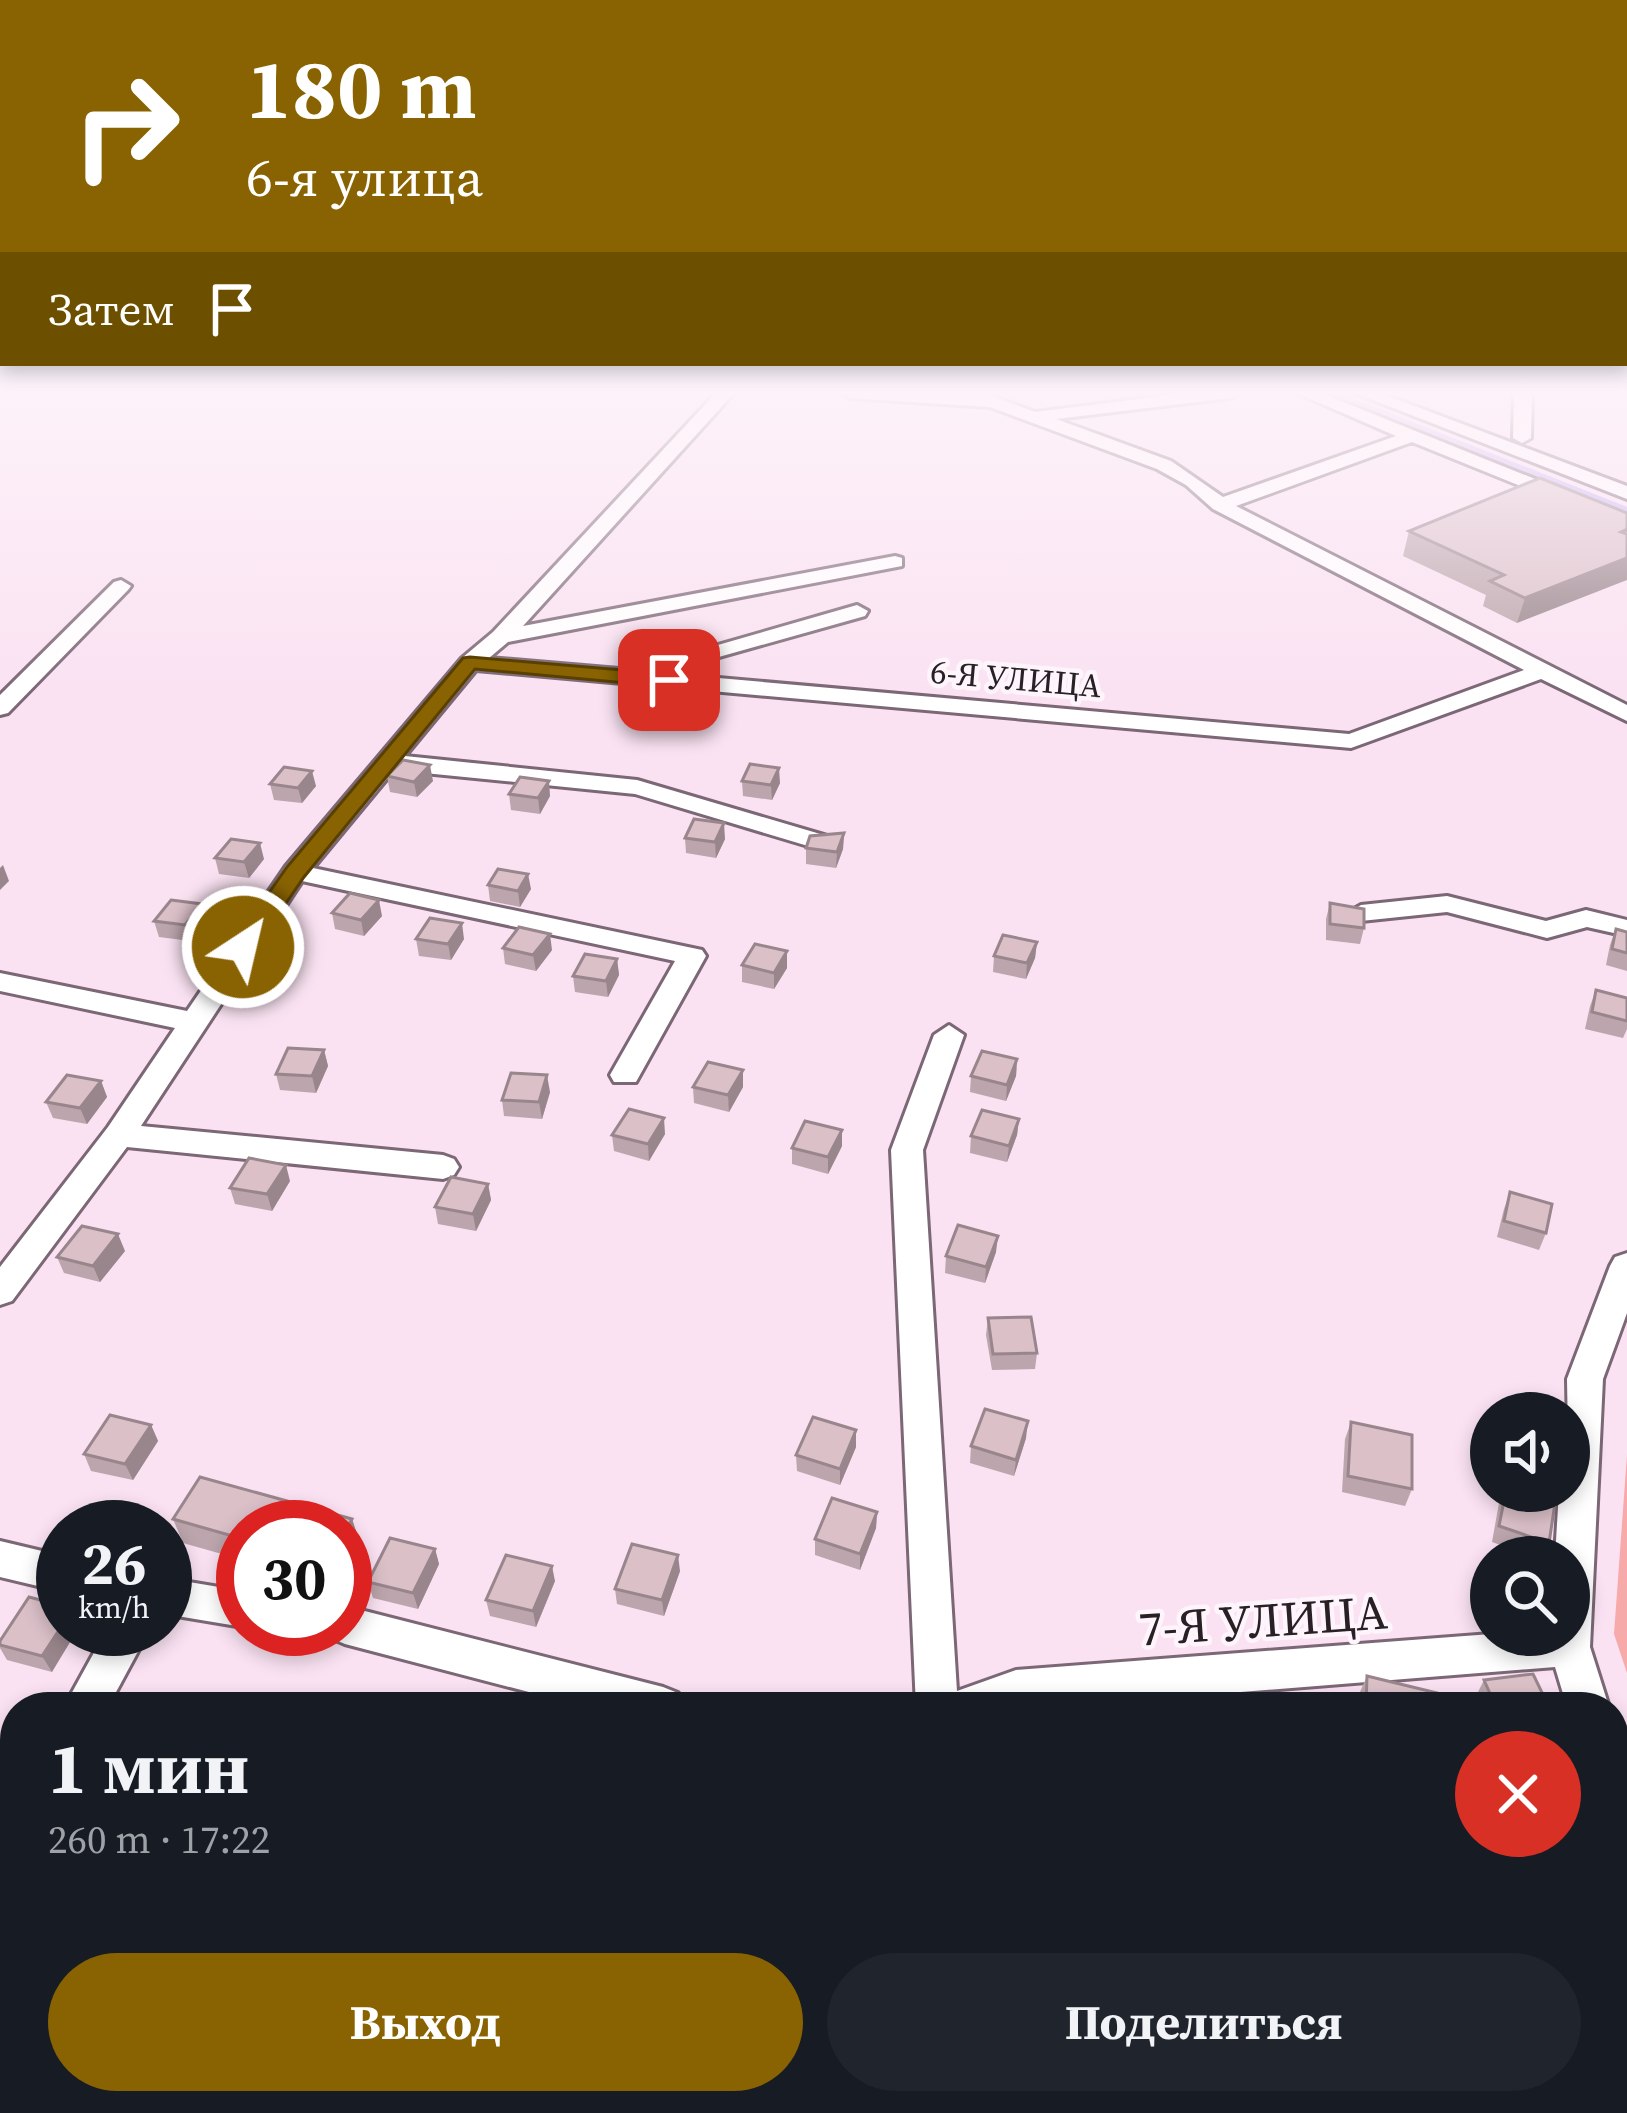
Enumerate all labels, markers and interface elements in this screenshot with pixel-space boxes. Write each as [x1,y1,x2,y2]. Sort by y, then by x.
text: 180 m [246,31,477,146]
icon: right [48,48,204,204]
text: 6-я улица [246,140,483,214]
icon: arrive [199,276,265,342]
text: Затем [48,278,175,340]
pin [618,629,720,731]
icon: arrive [636,647,702,713]
street label: 6-Я УЛИЦА [929,649,1103,708]
position arrow [180,884,306,1010]
map controls [1470,1392,1590,1656]
button: sound [1470,1392,1590,1512]
speed limit sign: 30 [216,1500,372,1656]
text: 26 [81,1522,147,1604]
button: search [1470,1536,1590,1656]
street label: 7-Я УЛИЦА [1136,1578,1390,1662]
text: km/h [78,1587,150,1628]
text: 1 мин [48,1718,249,1817]
button: close [1455,1731,1581,1857]
text: 260 m · 17:22 [48,1813,270,1866]
button: Выход [48,1953,803,2091]
button: Поделиться [827,1953,1581,2091]

